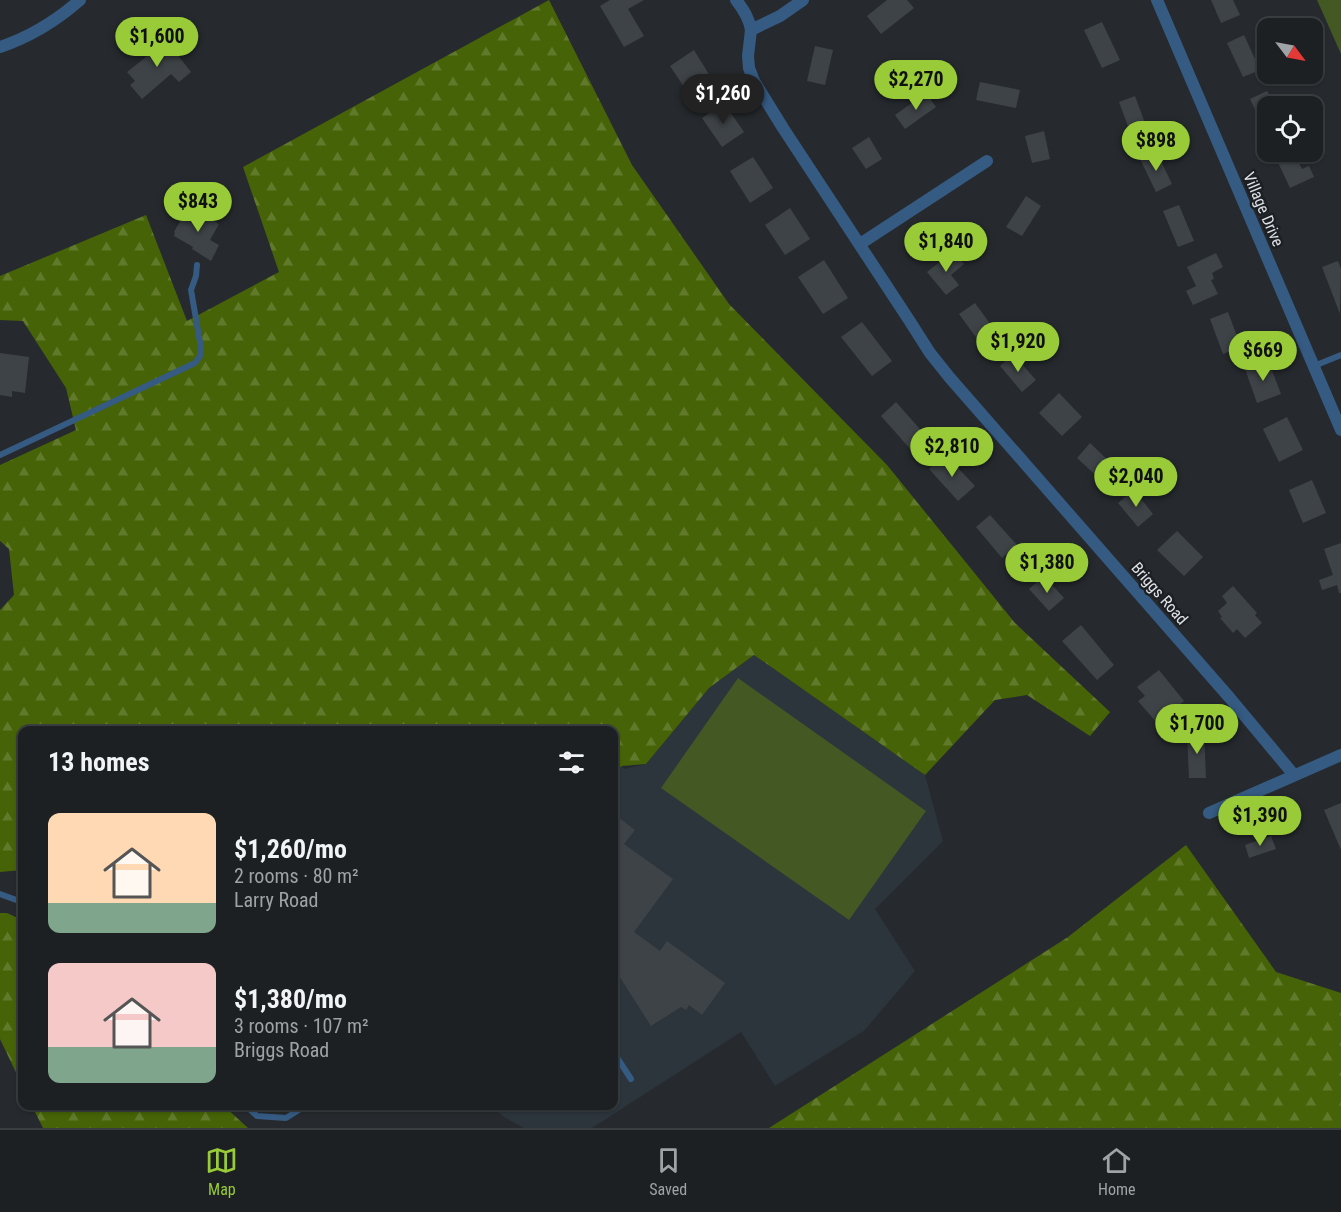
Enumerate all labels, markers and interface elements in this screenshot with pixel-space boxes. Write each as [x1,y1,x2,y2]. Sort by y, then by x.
pin: $1,600 [108,17,206,68]
north arrow [1257,18,1323,84]
map controls [1257,18,1323,162]
text: $1,600 [129,24,185,48]
pin: $2,270 [867,60,965,111]
text: $2,270 [888,67,944,91]
pin: $1,260 [674,74,772,125]
text: $1,260 [695,81,751,105]
button: locate [1257,96,1323,162]
pin: $898 [1120,121,1192,172]
text: $898 [1136,128,1176,152]
street label: Village Drive [1239,169,1288,249]
pin: $843 [162,182,234,233]
text: $843 [178,189,218,213]
pin: $1,840 [897,222,995,273]
text: $1,840 [918,229,974,253]
pin: $1,920 [969,322,1067,373]
text: $1,920 [990,329,1046,353]
pin: $669 [1227,331,1299,382]
text: $669 [1243,338,1283,362]
pin: $2,810 [903,427,1001,478]
text: $2,810 [924,434,980,458]
pin: $2,040 [1087,457,1185,508]
text: $2,040 [1108,464,1164,488]
pin: $1,380 [998,543,1096,594]
text: $1,380 [1019,550,1075,574]
street label: Briggs Road [1127,558,1192,628]
pin: $1,700 [1148,704,1246,755]
text: $1,700 [1169,711,1225,735]
icon: filters [555,746,588,779]
text: 13 homes [48,747,150,777]
pin: $1,390 [1211,796,1309,847]
text: $1,390 [1232,803,1288,827]
text: $1,260/mo [234,834,347,864]
icon: home [96,837,168,909]
text: 2 rooms · 80 m² [234,864,359,888]
text: Larry Road [234,888,319,912]
text: $1,380/mo [234,984,347,1014]
icon: home [96,987,168,1059]
text: 3 rooms · 107 m² [234,1014,369,1038]
text: Briggs Road [234,1038,329,1062]
tab: Map [205,1144,238,1199]
tab: Saved [649,1144,687,1199]
tab: Home [1098,1144,1136,1199]

